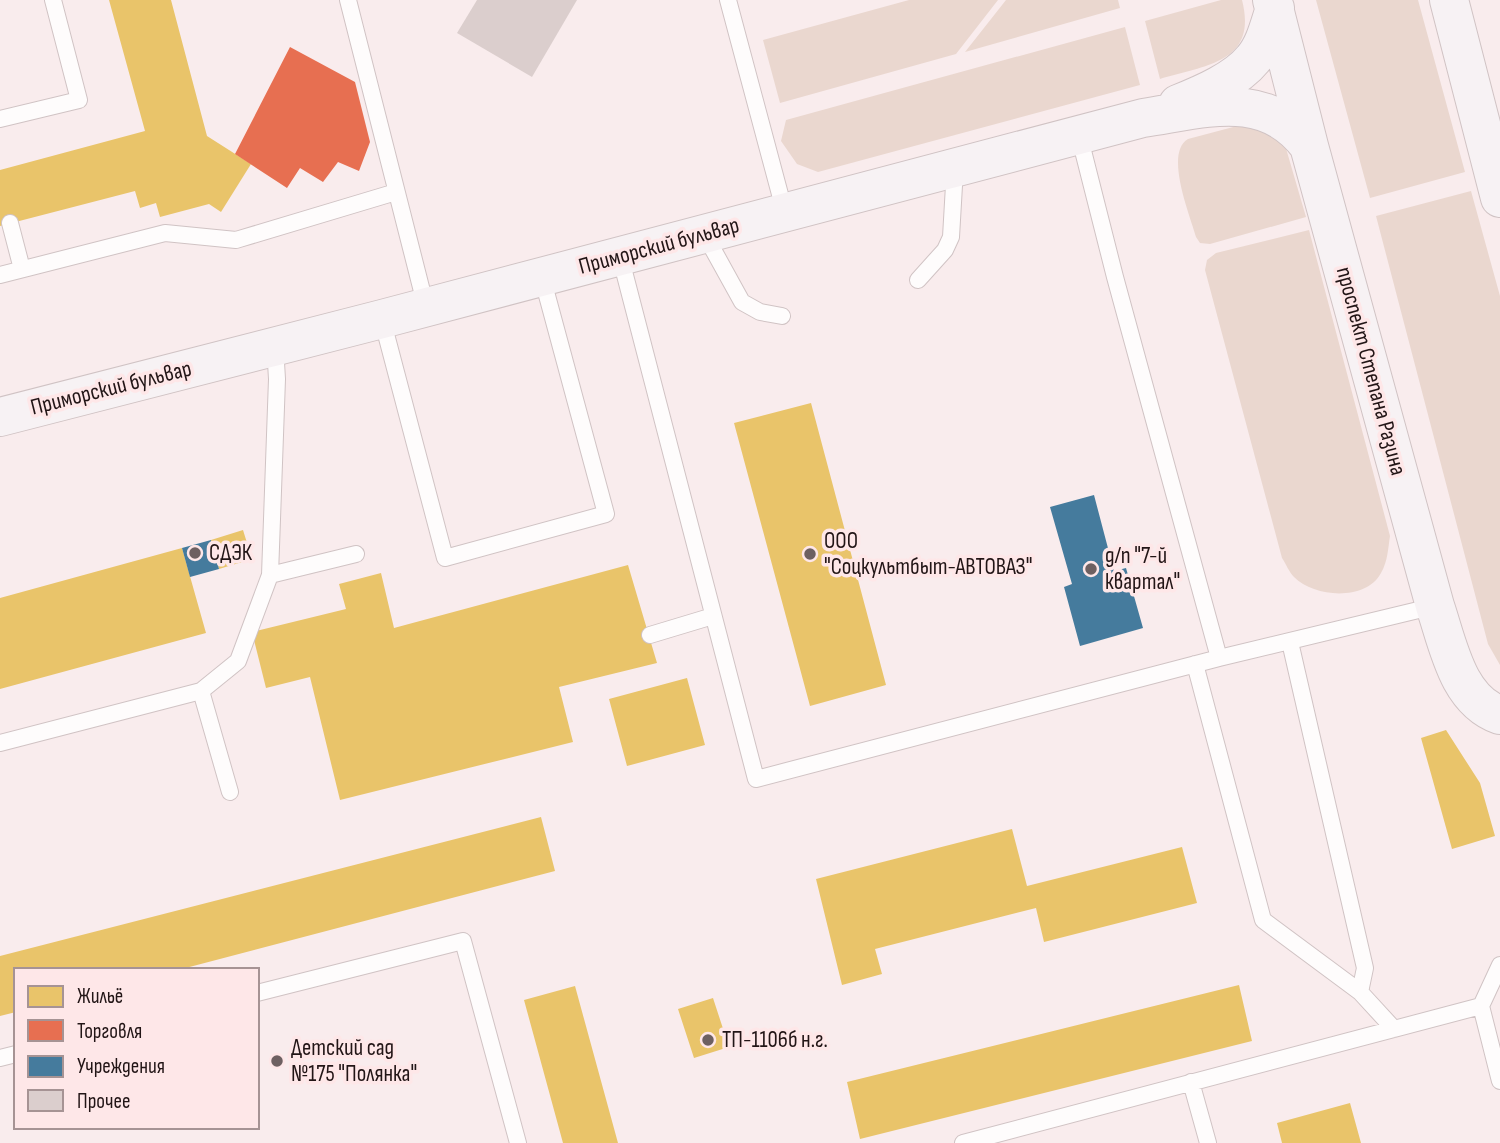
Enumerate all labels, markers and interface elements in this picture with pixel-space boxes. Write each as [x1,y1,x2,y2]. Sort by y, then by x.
street label: Приморский бульвар [576,211,742,281]
street label: проспект Степана Разина [1330,264,1412,478]
street label: Приморский бульвар [28,354,194,422]
place label: ООО "Соцкультбыт-АВТОВАЗ" [824,527,1032,581]
place label: СДЭК [209,539,253,567]
place label: д/п "7-й квартал" [1105,542,1180,596]
marker: СДЭК [187,545,203,561]
marker: ООО "Соцкультбыт-АВТОВАЗ" [802,546,818,562]
marker: д/п "7-й квартал" [1083,561,1099,577]
legend [14,968,259,1129]
text: Жильё [77,984,123,1009]
text: Торговля [77,1019,142,1044]
place label: ТП-1106б н.г. [722,1026,828,1054]
marker: ТП-1106б н.г. [700,1032,716,1048]
place label: Детский сад №175 "Полянка" [291,1034,417,1088]
marker: Детский сад №175 "Полянка" [269,1053,285,1069]
text: Учреждения [77,1054,165,1079]
text: Прочее [77,1089,130,1114]

